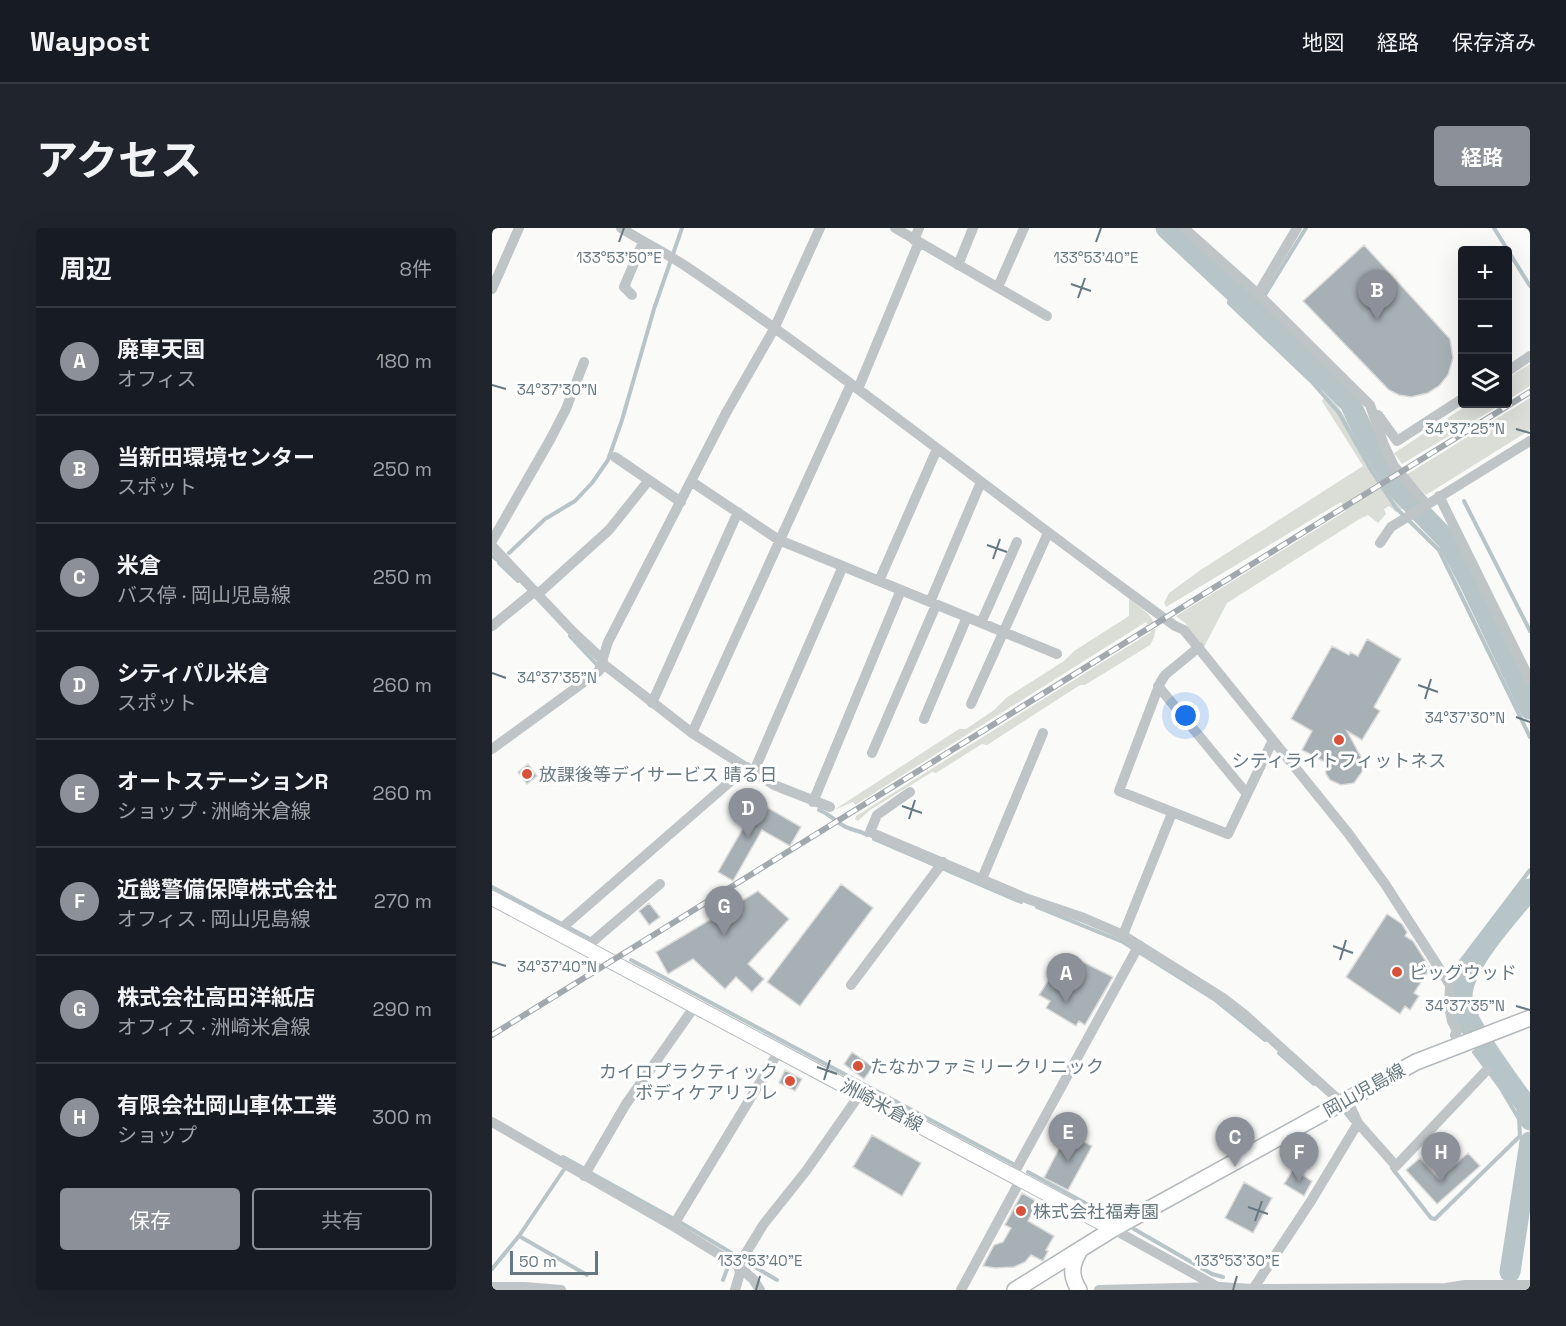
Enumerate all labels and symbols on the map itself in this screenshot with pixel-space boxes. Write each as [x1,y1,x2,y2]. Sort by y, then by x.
text: 133°53'50"E [576,248,662,267]
text: 133°53'40"E [1053,248,1139,267]
pin: B [1358,270,1396,320]
text: 34°37'30"N [517,380,597,399]
text: 34°37'25"N [1425,419,1505,438]
text: 34°37'35"N [517,668,597,687]
your location [1171,701,1200,730]
text: 34°37'30"N [1425,708,1505,727]
marker: シティライトフィットネス [1332,733,1346,747]
place label: シティライトフィットネス [1232,749,1446,772]
place label: 放課後等デイサービス 晴る日 [539,763,778,786]
marker: 放課後等デイサービス 晴る日 [520,767,534,781]
pin: D [728,788,768,838]
pin: G [704,886,744,936]
pin: A [1046,954,1086,1003]
text: 34°37'40"N [517,957,597,976]
place label: ビッグウッド [1409,961,1517,984]
marker: ビッグウッド [1390,965,1404,979]
text: 34°37'35"N [1425,996,1505,1015]
place label: たなかファミリークリニック [870,1055,1104,1078]
street label: 岡山児島線 [1319,1058,1409,1122]
marker: たなかファミリークリニック [851,1059,865,1073]
place label: カイロプラクティック ボディケアリフレ [599,1060,778,1104]
marker: カイロプラクティック ボディケアリフレ [783,1074,797,1088]
street label: 洲崎米倉線 [837,1074,927,1136]
pin: E [1048,1112,1088,1162]
pin: C [1216,1118,1254,1167]
pin: F [1280,1132,1318,1182]
pin: H [1422,1132,1460,1182]
place label: 株式会社福寿園 [1033,1200,1159,1223]
marker: 株式会社福寿園 [1014,1204,1028,1218]
scale bar [510,1248,598,1276]
text: 133°53'40"E [717,1251,803,1270]
text: 133°53'30"E [1194,1251,1280,1270]

